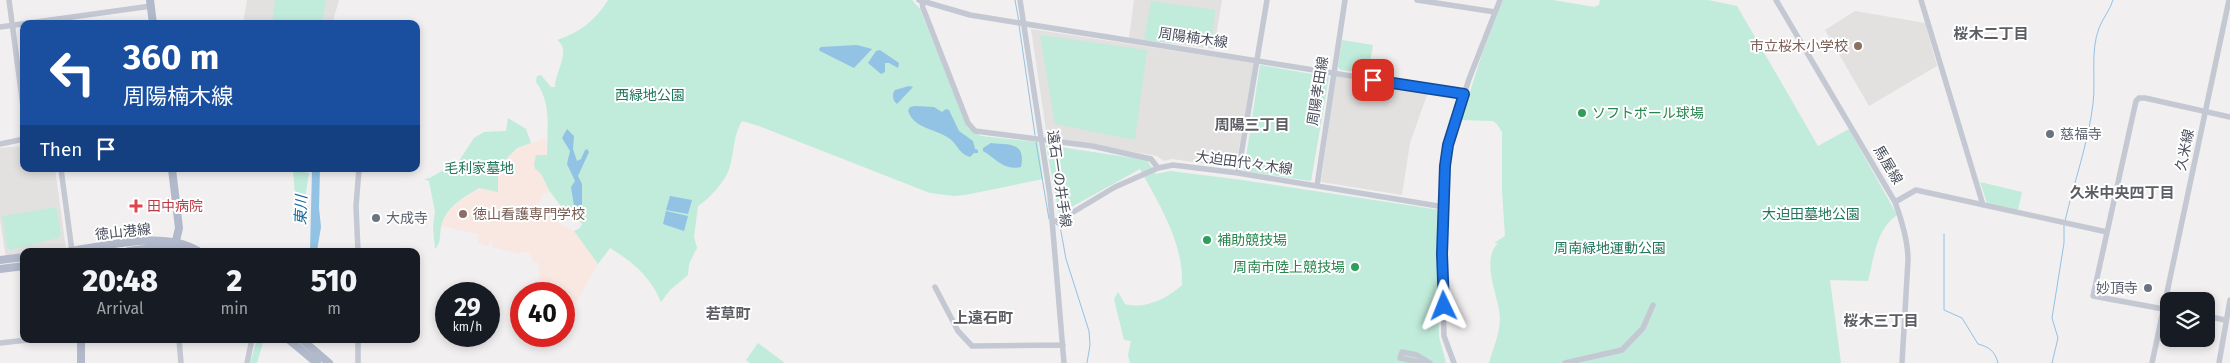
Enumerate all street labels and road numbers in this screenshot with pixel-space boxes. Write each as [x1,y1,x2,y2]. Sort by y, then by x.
street label: 周陽楠木線 [1157,25,1229,51]
street label: 周陽孝田線 [1304,55,1332,127]
street label: 久米線 [2172,128,2198,172]
street label: 遠石一の井手線 [1044,129,1074,229]
street label: 馬屋線 [1870,143,1906,187]
street label: 大迫田代々木線 [1194,148,1294,178]
street label: 徳山港線 [94,221,152,243]

